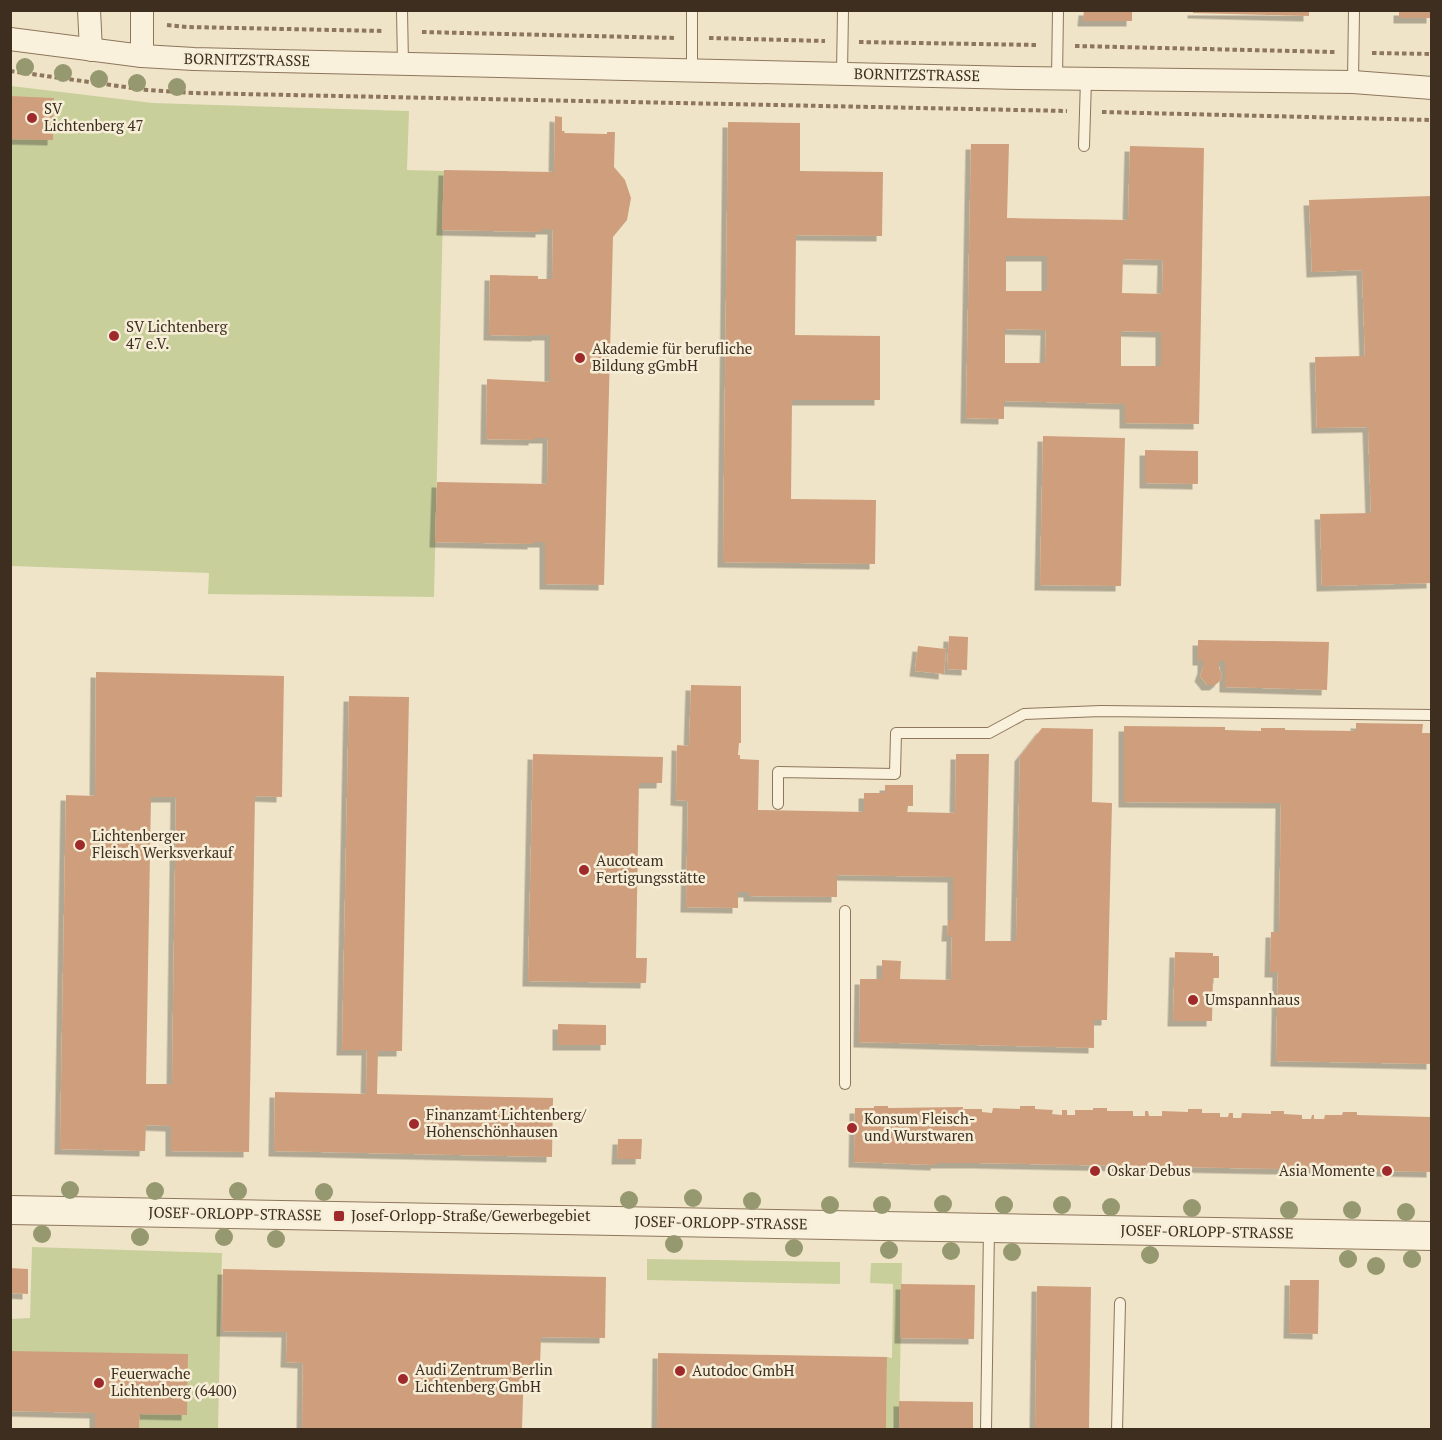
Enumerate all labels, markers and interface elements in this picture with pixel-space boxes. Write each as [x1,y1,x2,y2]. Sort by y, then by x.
street label: BORNITZSTRASSE [184,48,310,70]
street label: BORNITZSTRASSE [854,63,980,85]
place label: SV Lichtenberg 47 [44,98,144,135]
marker: SV Lichtenberg 47 [25,111,39,125]
place label: SV Lichtenberg 47 e.V. [126,316,229,353]
marker: SV Lichtenberg 47 e.V. [107,329,121,343]
place label: Akademie für berufliche Bildung gGmbH [592,338,752,375]
marker: Akademie für berufliche Bildung gGmbH [573,351,587,365]
place label: Lichtenberger Fleisch Werksverkauf [92,825,234,862]
marker: Lichtenberger Fleisch Werksverkauf [73,838,87,852]
place label: Aucoteam Fertigungsstätte [596,850,706,887]
marker: Aucoteam Fertigungsstätte [577,863,591,877]
place label: Umspannhaus [1205,989,1300,1009]
marker: Umspannhaus [1186,993,1200,1007]
place label: Finanzamt Lichtenberg/ Hohenschönhausen [426,1104,587,1141]
place label: Konsum Fleisch- und Wurstwaren [864,1108,975,1145]
marker: Finanzamt Lichtenberg/ Hohenschönhausen [407,1117,421,1131]
marker: Konsum Fleisch- und Wurstwaren [845,1121,859,1135]
place label: Oskar Debus [1107,1160,1191,1180]
place label: Asia Momente [1279,1160,1375,1180]
marker: Oskar Debus [1088,1164,1102,1178]
marker: Asia Momente [1380,1164,1394,1178]
street label: JOSEF-ORLOPP-STRASSE [148,1201,322,1225]
place label: Josef-Orlopp-Straße/Gewerbegebiet [351,1205,591,1225]
marker: Josef-Orlopp-Straße/Gewerbegebiet [332,1209,346,1223]
street label: JOSEF-ORLOPP-STRASSE [634,1210,808,1234]
street label: JOSEF-ORLOPP-STRASSE [1120,1219,1294,1243]
place label: Audi Zentrum Berlin Lichtenberg GmbH [415,1359,553,1396]
place label: Autodoc GmbH [692,1360,794,1380]
place label: Feuerwache Lichtenberg (6400) [111,1363,237,1400]
marker: Autodoc GmbH [673,1364,687,1378]
marker: Audi Zentrum Berlin Lichtenberg GmbH [396,1372,410,1386]
marker: Feuerwache Lichtenberg (6400) [92,1376,106,1390]

